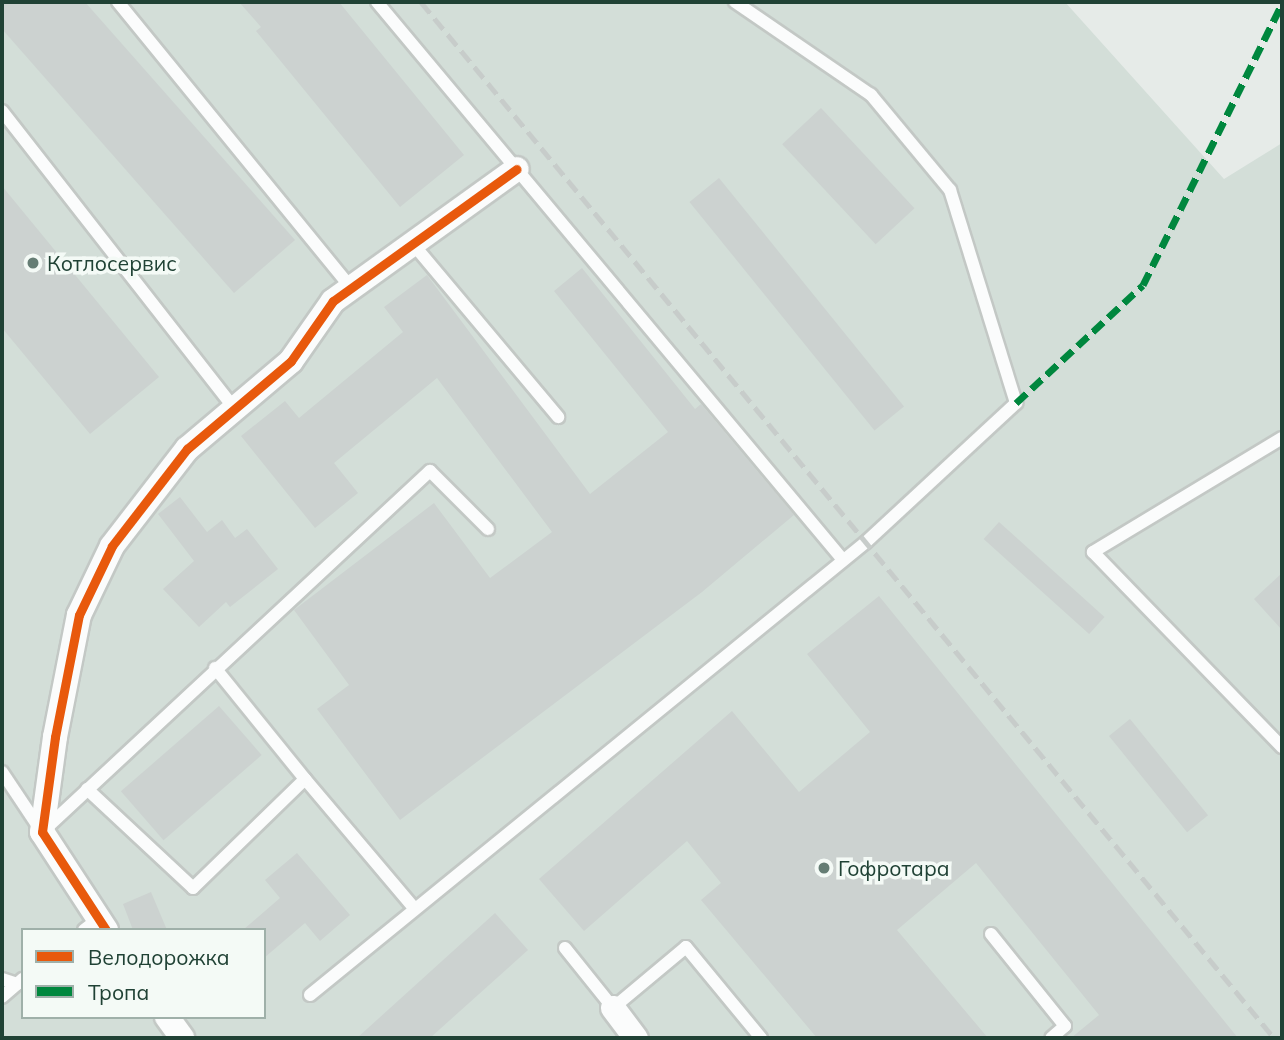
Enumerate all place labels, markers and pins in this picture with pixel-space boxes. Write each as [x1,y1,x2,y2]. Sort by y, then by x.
place label: Котлосервис [47,250,177,276]
marker: Котлосервис [25,255,41,271]
place label: Гофротара [838,855,950,881]
marker: Гофротара [816,860,832,876]

